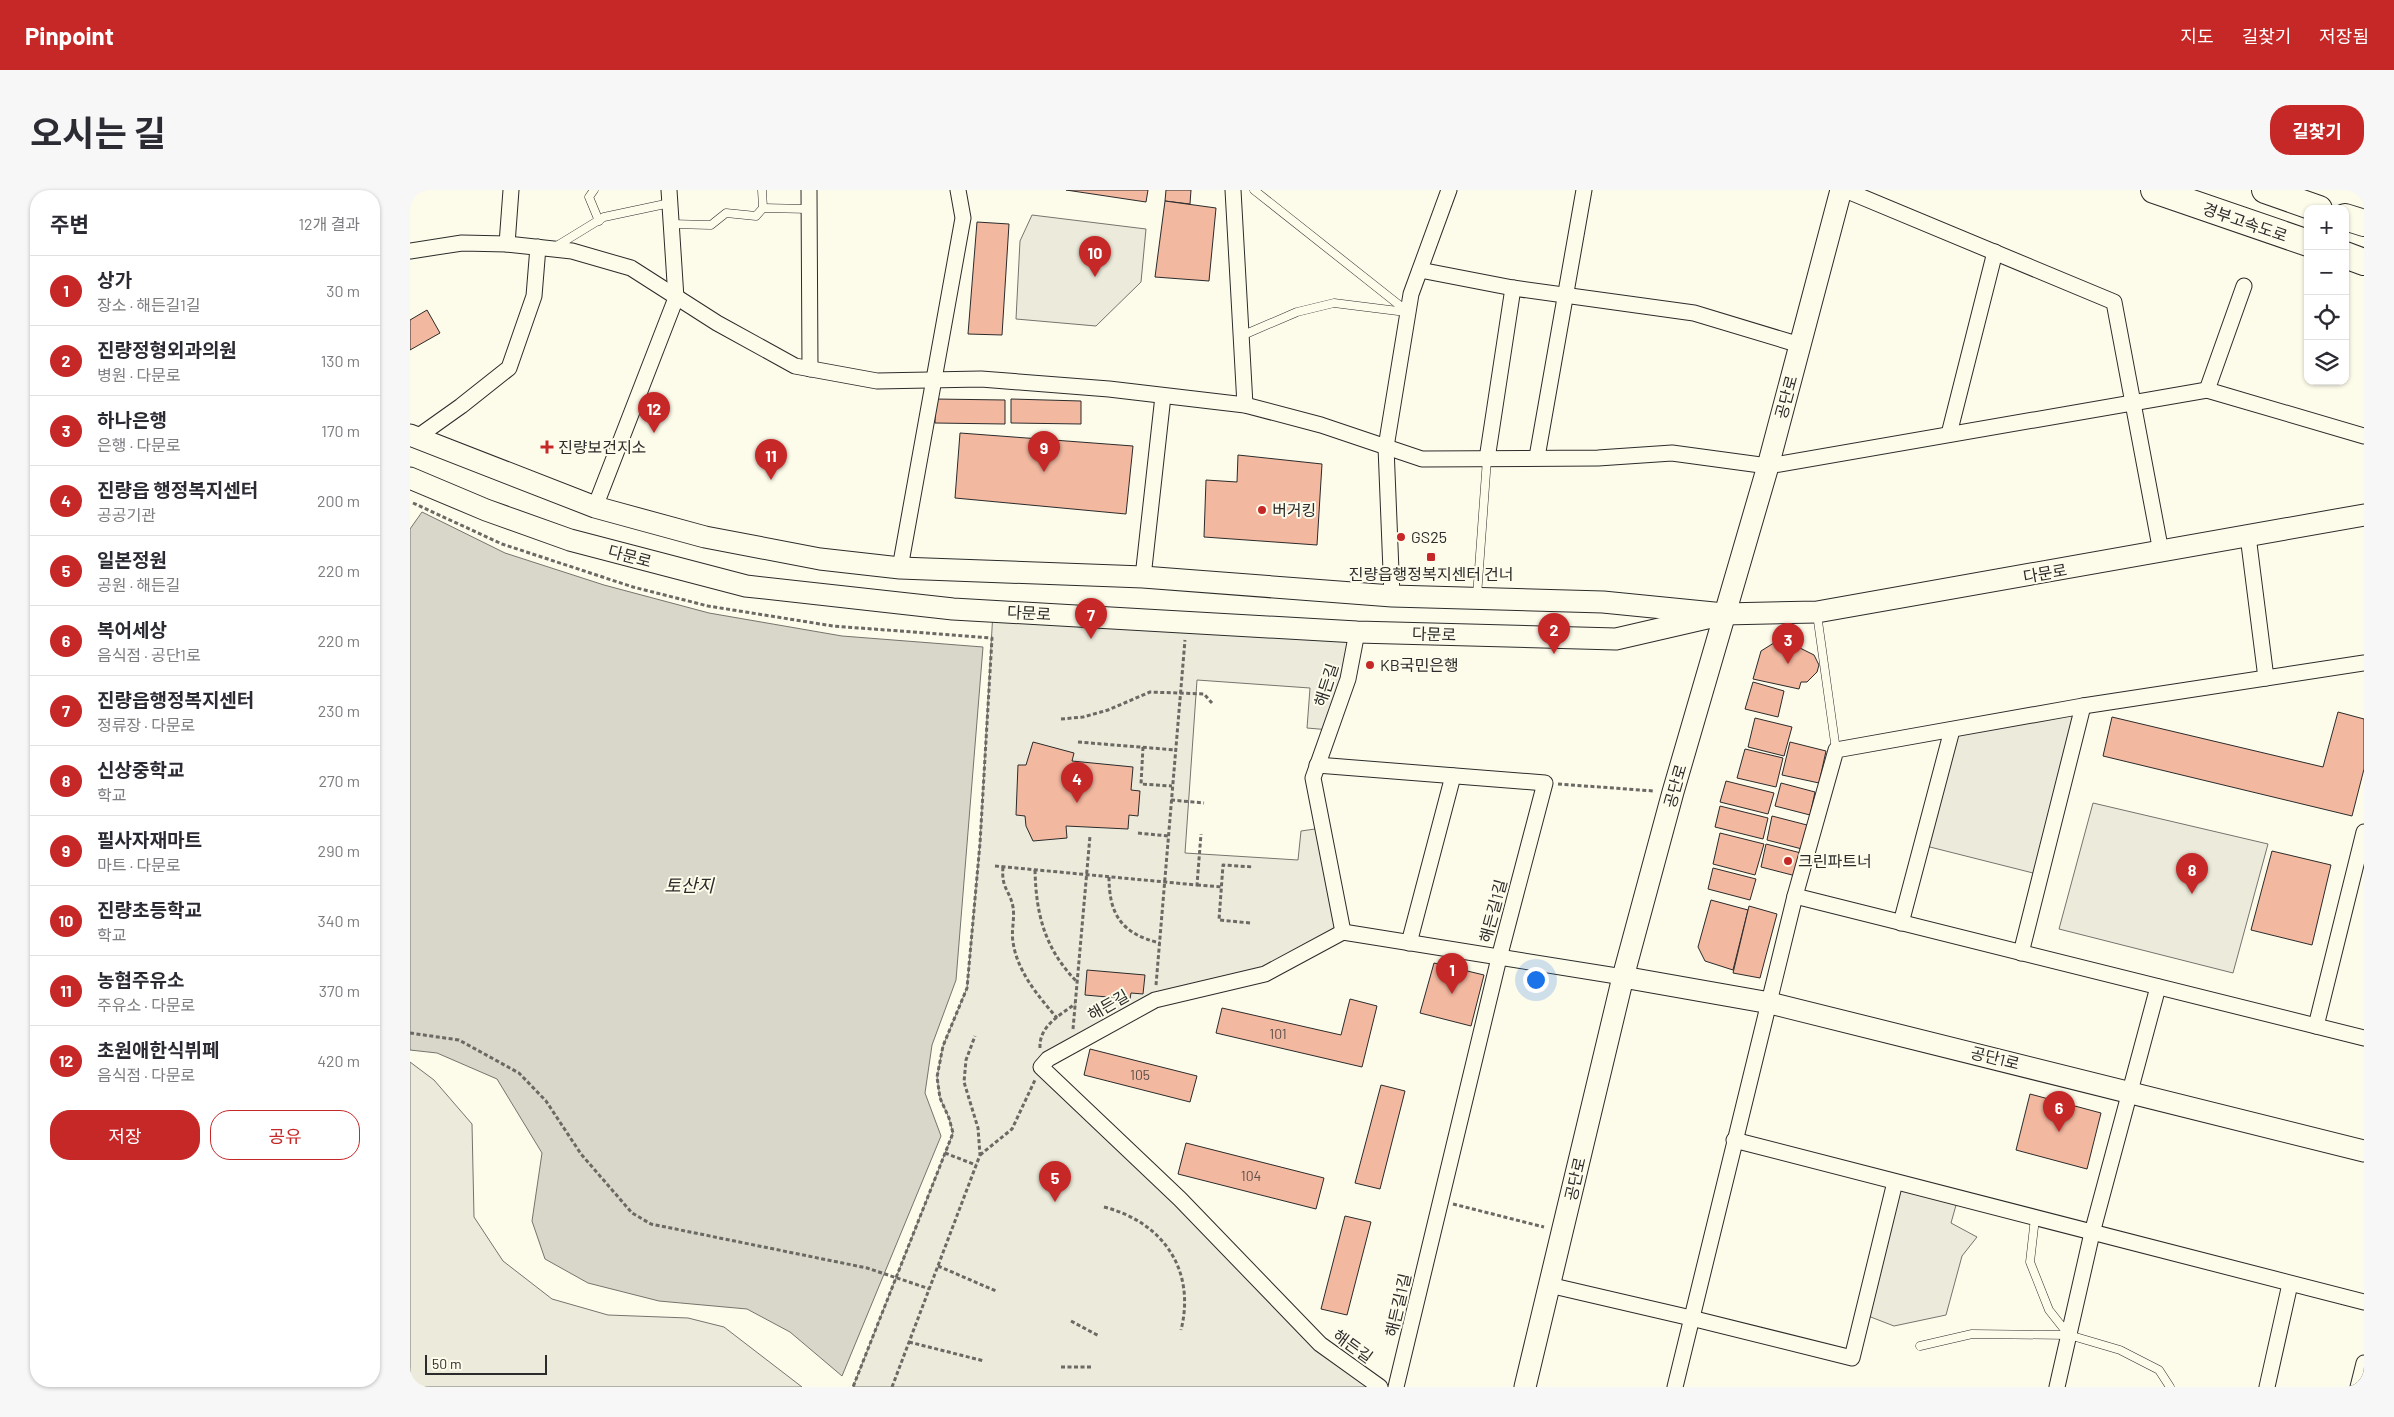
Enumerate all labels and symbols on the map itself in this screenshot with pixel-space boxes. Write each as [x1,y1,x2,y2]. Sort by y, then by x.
street label: 경부고속도로 [2200,198,2290,245]
pin: 10 [1079,236,1111,277]
street label: 공단로 [1771,373,1800,421]
pin: 12 [638,392,670,433]
pin: 9 [1028,431,1060,472]
place label: 진량보건지소 [558,437,646,456]
pin: 11 [755,439,787,480]
marker: 진량보건지소 [540,440,554,454]
place label: 버거킹 [1272,500,1316,519]
marker: 버거킹 [1256,504,1268,516]
place label: GS25 [1411,527,1447,546]
marker: GS25 [1395,531,1407,543]
street label: 다문로 [606,541,654,570]
marker: 진량읍행정복지센터 건너 [1425,551,1437,563]
street label: 다문로 [2022,559,2069,586]
place label: 진량읍행정복지센터 건너 [1348,564,1514,583]
pin: 7 [1075,598,1107,639]
street label: 다문로 [1006,602,1052,623]
pin: 2 [1538,613,1570,654]
street label: 다문로 [1412,623,1457,644]
pin: 3 [1772,623,1804,664]
place label: KB국민은행 [1380,655,1459,674]
marker: KB국민은행 [1364,659,1376,671]
street label: 해든길 [1310,661,1341,709]
pin: 4 [1061,762,1093,803]
street label: 공단로 [1659,762,1690,810]
place label: 크린파트너 [1798,851,1872,870]
pin: 8 [2176,853,2208,894]
marker: 크린파트너 [1782,855,1794,867]
water label: 토산지 [664,874,715,896]
street label: 해든길1길 [1475,877,1510,944]
pin: 1 [1436,953,1468,994]
your location [1523,967,1549,993]
street label: 해든길 [1084,985,1132,1024]
house number: 101 [1269,1025,1287,1042]
street label: 공단1로 [1969,1042,2022,1073]
house number: 105 [1130,1066,1150,1083]
pin: 6 [2043,1091,2075,1132]
street label: 공단로 [1560,1155,1589,1203]
pin: 5 [1039,1161,1071,1202]
house number: 104 [1241,1167,1261,1184]
street label: 해든길1길 [1381,1271,1414,1338]
street label: 해든길 [1330,1325,1377,1366]
scale bar [425,1352,548,1375]

